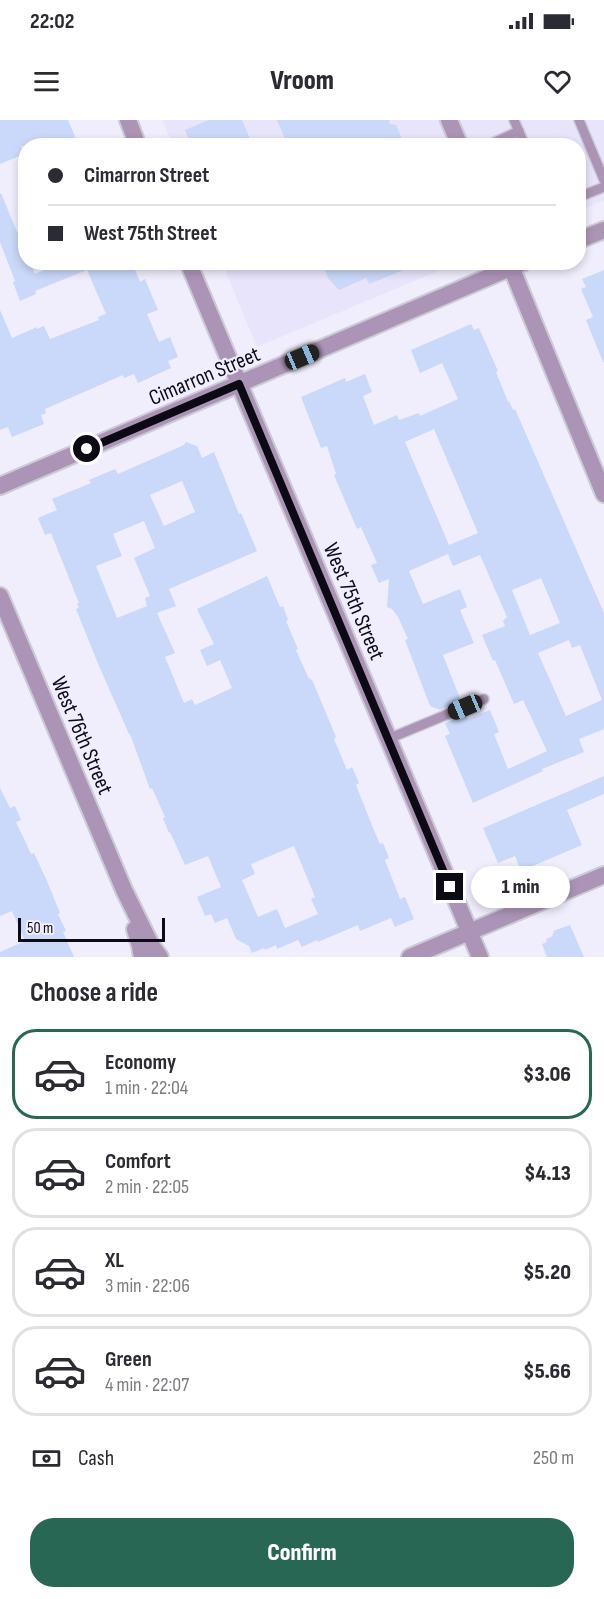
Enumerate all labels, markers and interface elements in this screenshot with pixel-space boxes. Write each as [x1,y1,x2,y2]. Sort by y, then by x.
text: 22:02 [30,8,74,35]
icon: menu [30,65,63,98]
text: Vroom [270,65,334,97]
icon: heart [541,65,574,98]
text: Cimarron Street [84,162,209,189]
text: West 75th Street [84,220,217,247]
street label: Cimarron Street [145,341,264,412]
car [282,342,322,372]
route start [73,435,100,462]
street label: West 75th Street [317,539,390,664]
street label: West 76th Street [45,673,119,799]
car [445,692,485,722]
callout: 1 min [471,866,570,908]
route end [436,873,463,900]
text: 1 min [501,875,540,899]
scale bar [18,915,165,942]
text: 50 m [27,919,53,938]
text: Choose a ride [30,977,158,1009]
icon: car [33,1047,87,1101]
text: Economy [105,1049,176,1076]
text: $3.06 [523,1061,571,1088]
text: 1 min · 22:04 [105,1076,188,1100]
icon: car [33,1146,87,1200]
text: Comfort [105,1148,171,1175]
text: $4.13 [524,1160,571,1187]
text: 2 min · 22:05 [105,1175,189,1199]
icon: car [33,1245,87,1299]
text: XL [105,1247,124,1274]
text: $5.20 [523,1259,571,1286]
text: 3 min · 22:06 [105,1274,190,1298]
icon: car [33,1344,87,1398]
text: Green [105,1346,152,1373]
text: $5.66 [523,1358,571,1385]
text: 4 min · 22:07 [105,1373,189,1397]
icon: cash [30,1442,63,1475]
text: Cash [78,1445,114,1472]
text: 250 m [533,1446,574,1470]
button: Confirm [30,1518,574,1587]

